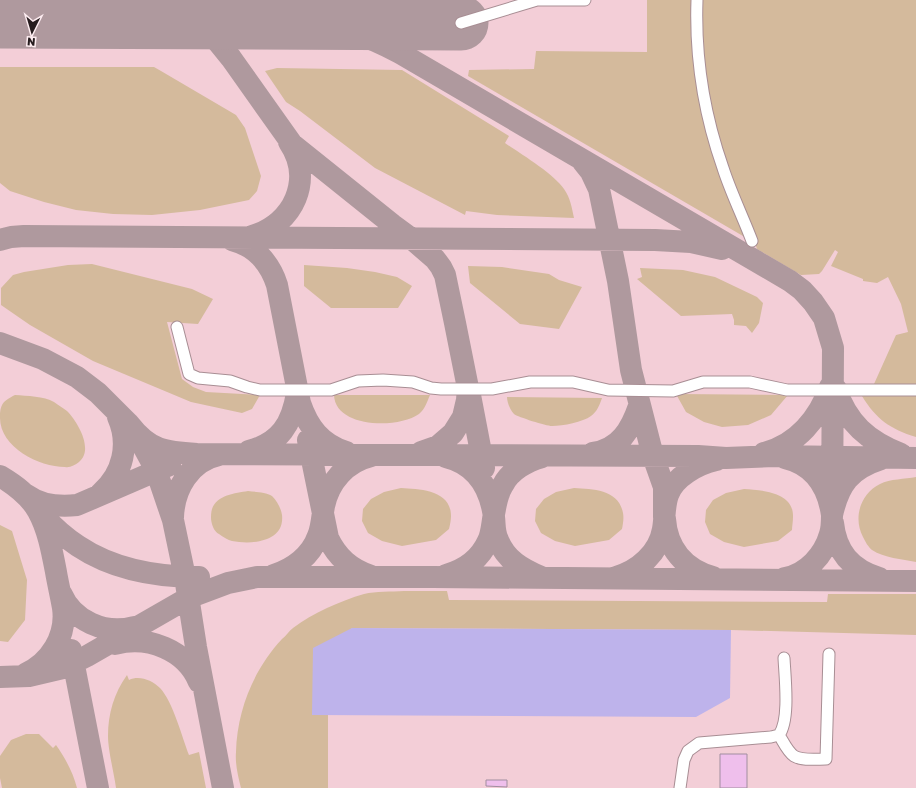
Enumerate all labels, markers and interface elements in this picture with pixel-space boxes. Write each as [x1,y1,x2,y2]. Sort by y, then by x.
north arrow [12,12,52,52]
text: N [26,36,36,49]

